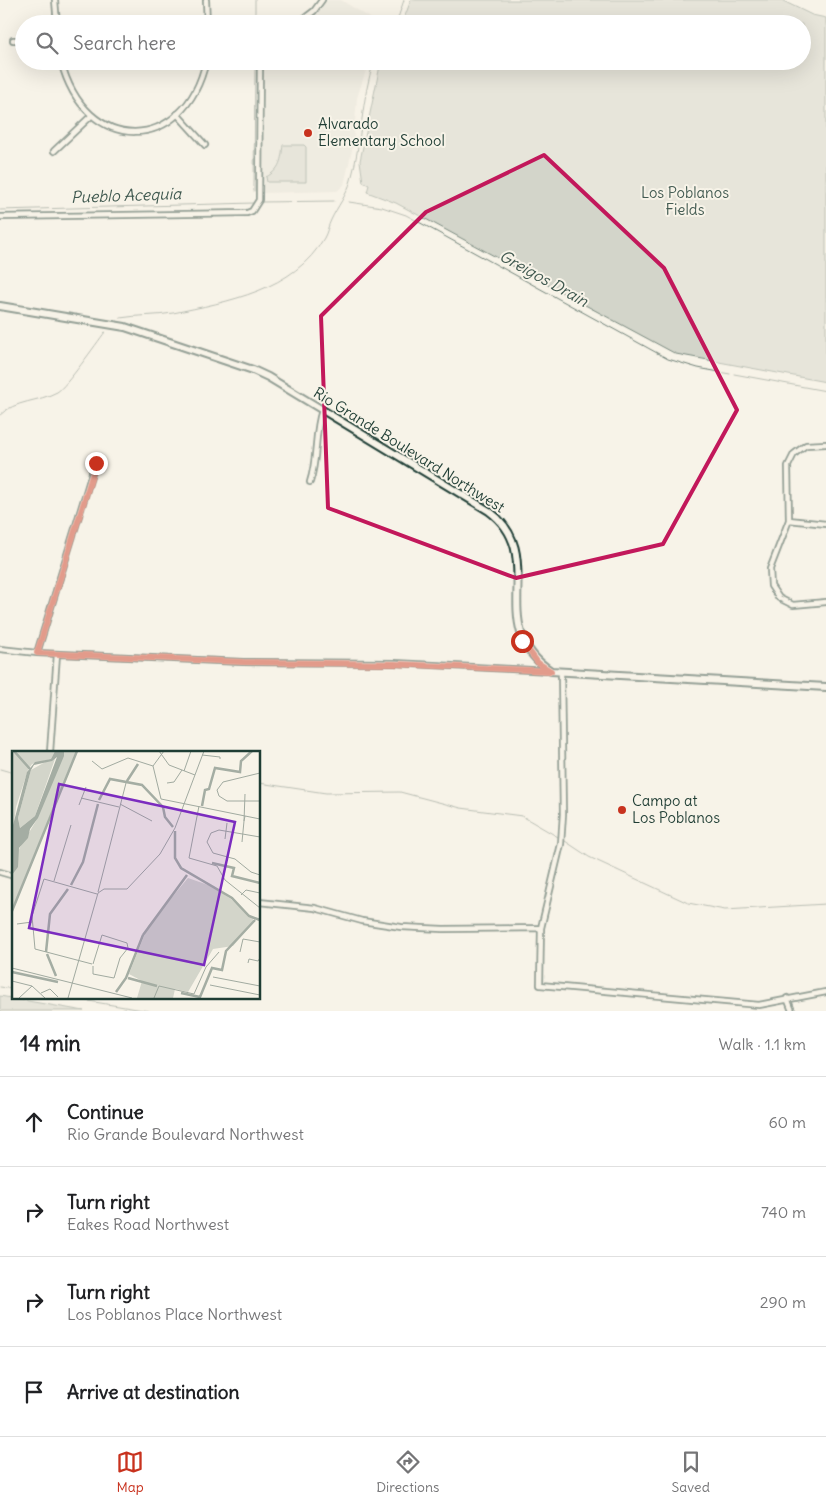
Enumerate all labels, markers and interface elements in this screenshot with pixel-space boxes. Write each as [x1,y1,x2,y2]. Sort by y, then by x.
search box [15,15,811,70]
icon: search [33,29,61,57]
text: Search here [73,31,176,55]
place label: Alvarado Elementary School [318,114,445,150]
marker: Alvarado Elementary School [302,127,314,139]
water label: Pueblo Acequia [70,183,182,207]
park label: Los Poblanos Fields [641,183,729,219]
water label: Greigos Drain [496,245,593,311]
street label: Rio Grande Boulevard Northwest [310,383,508,516]
route end [85,452,108,475]
route start [511,630,534,653]
inset map [12,751,260,998]
place label: Campo at Los Poblanos [632,791,720,827]
marker: Campo at Los Poblanos [616,804,628,816]
text: 14 min [20,1030,81,1057]
text: Walk · 1.1 km [719,1034,806,1054]
text: Continue [67,1100,144,1124]
icon: ahead [20,1108,48,1136]
text: 60 m [768,1112,806,1132]
text: Rio Grande Boulevard Northwest [67,1124,304,1144]
text: Turn right [67,1190,150,1214]
icon: right [20,1198,48,1226]
text: 740 m [761,1202,806,1222]
text: Eakes Road Northwest [67,1214,229,1234]
text: Turn right [67,1280,150,1304]
icon: right [20,1288,48,1316]
text: 290 m [760,1292,806,1312]
text: Los Poblanos Place Northwest [67,1304,282,1324]
icon: arrive [20,1378,48,1406]
text: Arrive at destination [67,1380,240,1404]
tab: Map [116,1448,144,1496]
tab: Directions [376,1448,439,1496]
tab: Saved [672,1448,710,1496]

